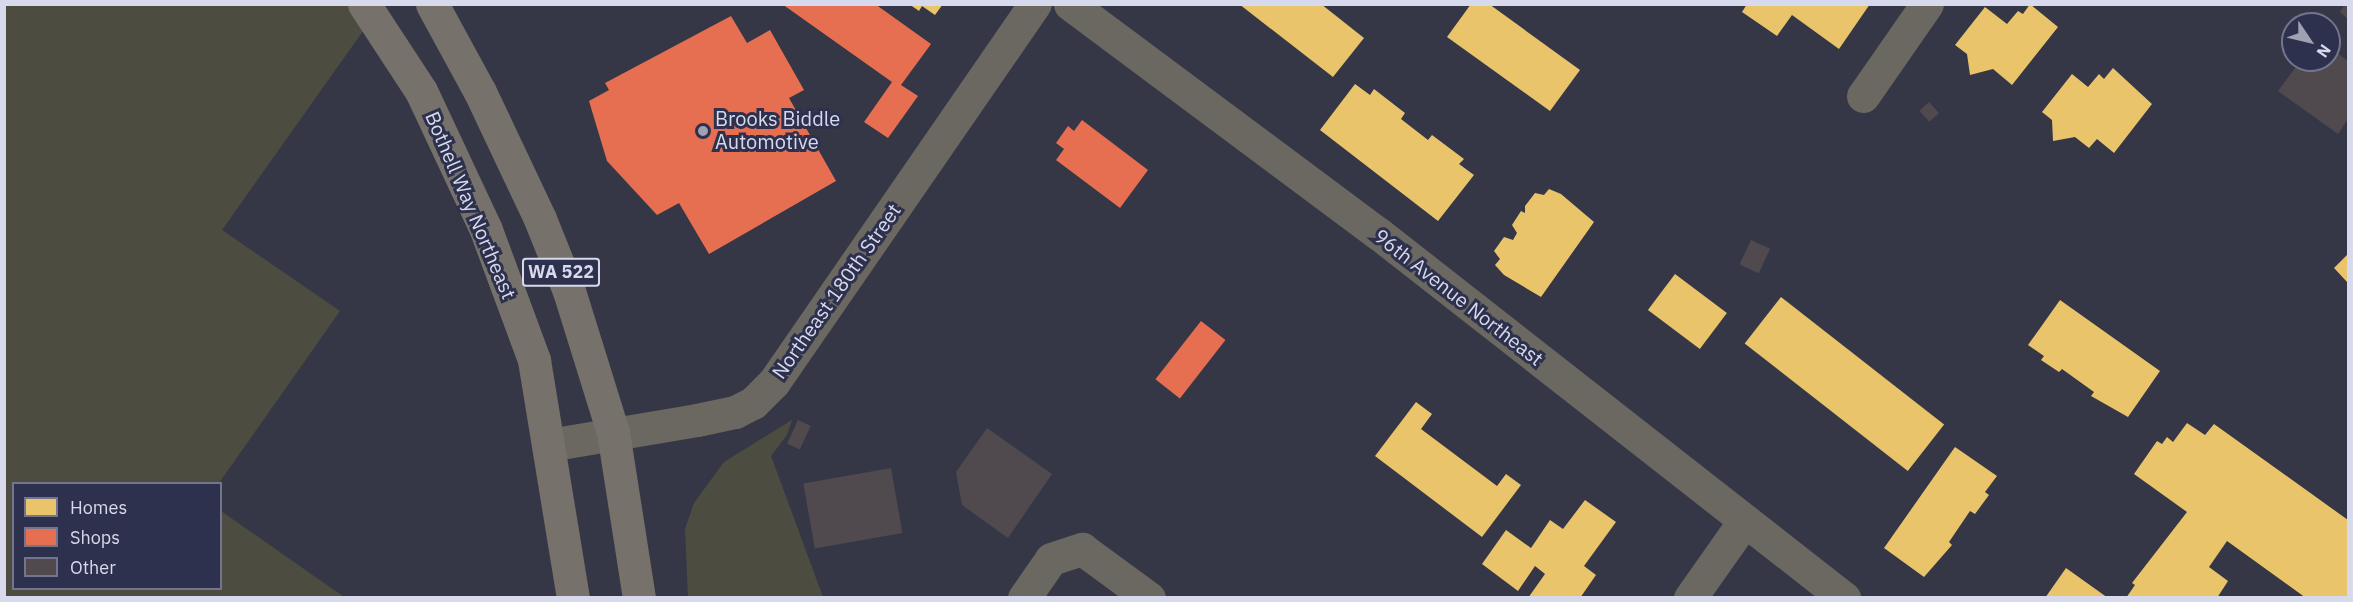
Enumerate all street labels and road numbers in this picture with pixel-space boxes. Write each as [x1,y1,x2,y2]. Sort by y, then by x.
street label: Bothell Way Northeast [421,108,521,302]
street label: Northeast 180th Street [766,199,906,383]
street label: 96th Avenue Northeast [1370,224,1548,370]
road number: WA 522 [522,257,600,287]

